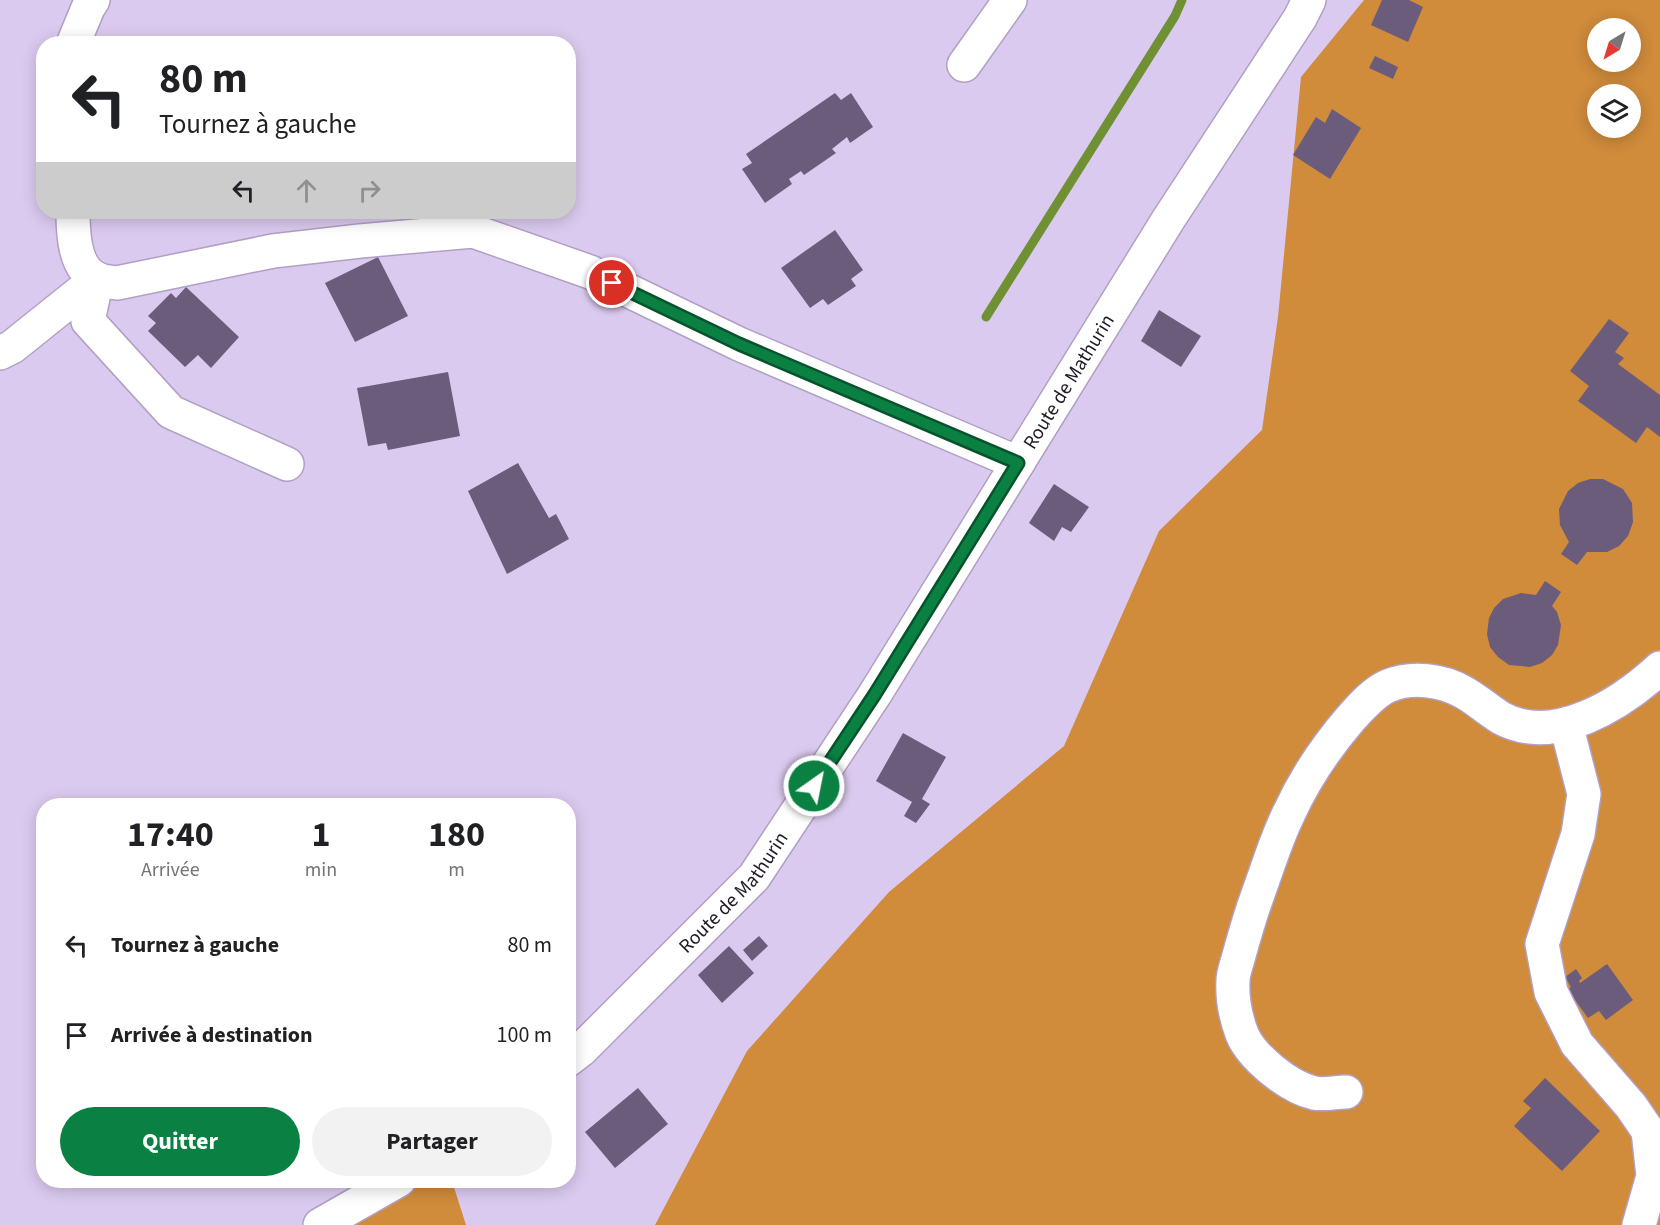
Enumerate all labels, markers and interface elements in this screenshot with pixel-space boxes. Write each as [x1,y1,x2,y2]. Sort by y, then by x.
north arrow [1587,18,1641,72]
map controls [1587,18,1641,138]
text: 80 m [159,49,248,109]
icon: left [60,60,138,138]
button: layers [1587,84,1641,138]
text: Tournez à gauche [159,105,356,144]
icon: left [227,174,260,207]
icon: ahead [290,174,323,207]
icon: right [353,174,386,207]
pin [586,257,637,308]
icon: arrive [595,266,628,299]
street label: Route de Mathurin [1017,309,1122,455]
position arrow [782,754,846,818]
text: 17:40 [127,809,214,860]
text: 1 [311,809,330,860]
text: 180 [428,809,485,860]
street label: Route de Mathurin [673,826,795,960]
text: Arrivée [141,856,200,884]
text: min [305,856,337,884]
text: m [448,856,465,884]
icon: left [60,929,93,962]
text: Tournez à gauche [111,929,279,961]
text: 80 m [507,929,552,961]
icon: arrive [60,1019,93,1052]
text: Arrivée à destination [111,1019,313,1051]
text: 100 m [497,1019,552,1051]
button: Quitter [60,1107,300,1176]
button: Partager [312,1107,552,1176]

